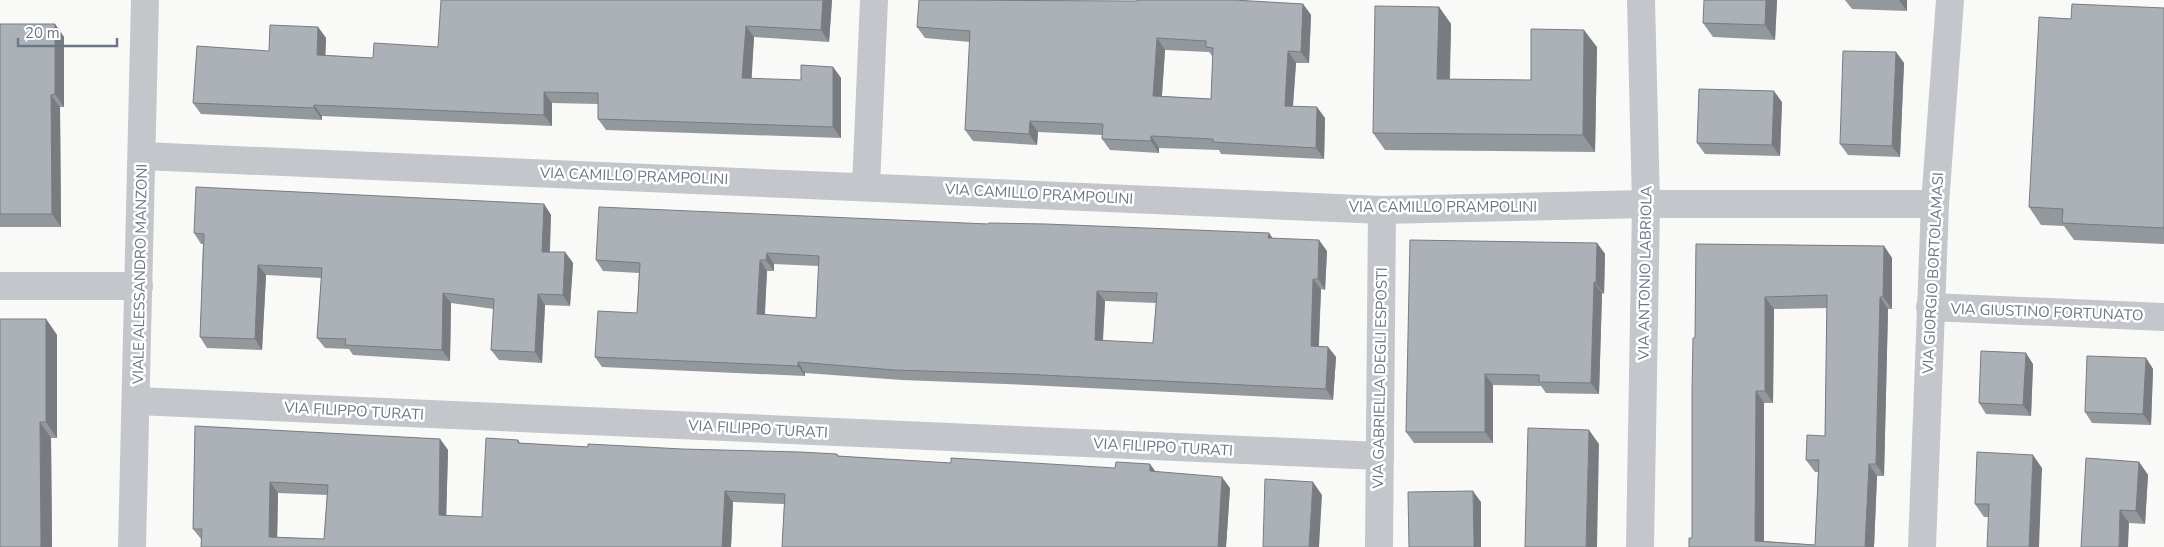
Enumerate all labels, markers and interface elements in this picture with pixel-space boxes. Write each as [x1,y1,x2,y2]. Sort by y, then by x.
scale bar [18,15,116,47]
text: 20 m [25,23,60,43]
street label: VIA CAMILLO PRAMPOLINI [538,163,729,189]
street label: VIALE ALESSANDRO MANZONI [128,164,152,385]
street label: VIA GIORGIO BORTOLAMASI [1918,172,1948,375]
street label: VIA CAMILLO PRAMPOLINI [943,179,1134,209]
street label: VIA ANTONIO LABRIOLA [1633,186,1657,361]
street label: VIA CAMILLO PRAMPOLINI [1348,197,1537,217]
street label: VIA GABRIELLA DEGLI ESPOSTI [1368,267,1392,490]
street label: VIA GIUSTINO FORTUNATO [1949,299,2144,325]
street label: VIA FILIPPO TURATI [283,397,424,425]
street label: VIA FILIPPO TURATI [687,415,828,443]
street label: VIA FILIPPO TURATI [1092,433,1233,461]

